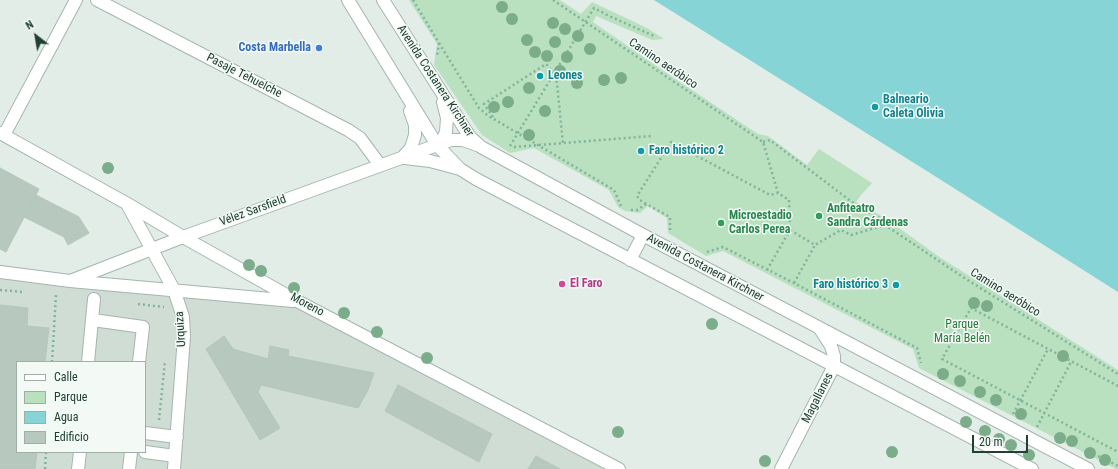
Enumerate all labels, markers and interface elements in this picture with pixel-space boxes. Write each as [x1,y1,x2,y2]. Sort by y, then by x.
north arrow [16,16,56,56]
text: N [23,18,36,33]
street label: Avenida Costanera Kirchner [393,22,477,140]
street label: Camino aeróbico [626,36,700,92]
place label: Costa Marbella [239,41,311,55]
marker: Costa Marbella [314,43,324,53]
street label: Pasaje Tehuelche [204,51,284,101]
place label: Leones [548,69,583,83]
marker: Leones [535,71,545,81]
place label: Balneario Caleta Olivia [883,93,944,121]
marker: Balneario Caleta Olivia [870,102,880,112]
place label: Faro histórico 2 [649,144,724,158]
marker: Faro histórico 2 [636,146,646,156]
street label: Vélez Sarsfield [218,192,288,230]
place label: Anfiteatro Sandra Cárdenas [827,202,908,230]
place label: Microestadio Carlos Perea [729,209,792,237]
marker: Anfiteatro Sandra Cárdenas [814,211,824,221]
marker: Microestadio Carlos Perea [716,218,726,228]
street label: Avenida Costanera Kirchner [644,231,766,305]
street label: Camino aeróbico [967,266,1043,320]
place label: El Faro [570,277,603,291]
place label: Faro histórico 3 [813,278,888,292]
marker: El Faro [557,279,567,289]
marker: Faro histórico 3 [891,280,901,290]
street label: Moreno [288,290,326,320]
street label: Urquiza [173,311,189,347]
park label: Parque María Belén [934,318,990,346]
legend [16,361,146,453]
text: Calle [54,370,78,384]
street label: Magallanes [799,370,837,426]
text: Parque [54,390,87,404]
text: Agua [54,410,78,424]
scale bar [974,427,1030,453]
text: Edificio [54,430,89,444]
text: 20 m [979,435,1003,449]

